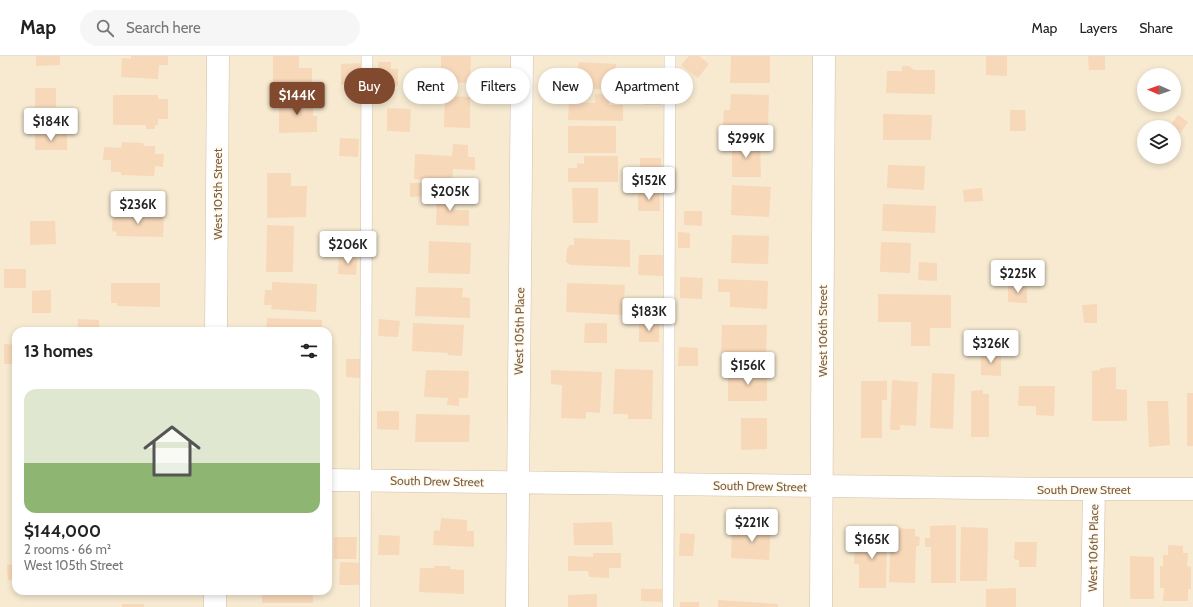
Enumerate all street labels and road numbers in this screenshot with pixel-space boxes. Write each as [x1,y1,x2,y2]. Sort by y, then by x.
street label: West 105th Street [210,148,225,240]
street label: West 106th Street [815,285,830,377]
street label: West 105th Place [511,287,527,375]
street label: South Drew Street [390,473,484,489]
street label: South Drew Street [713,478,807,494]
street label: South Drew Street [1037,482,1131,497]
street label: West 106th Place [1085,504,1101,592]

